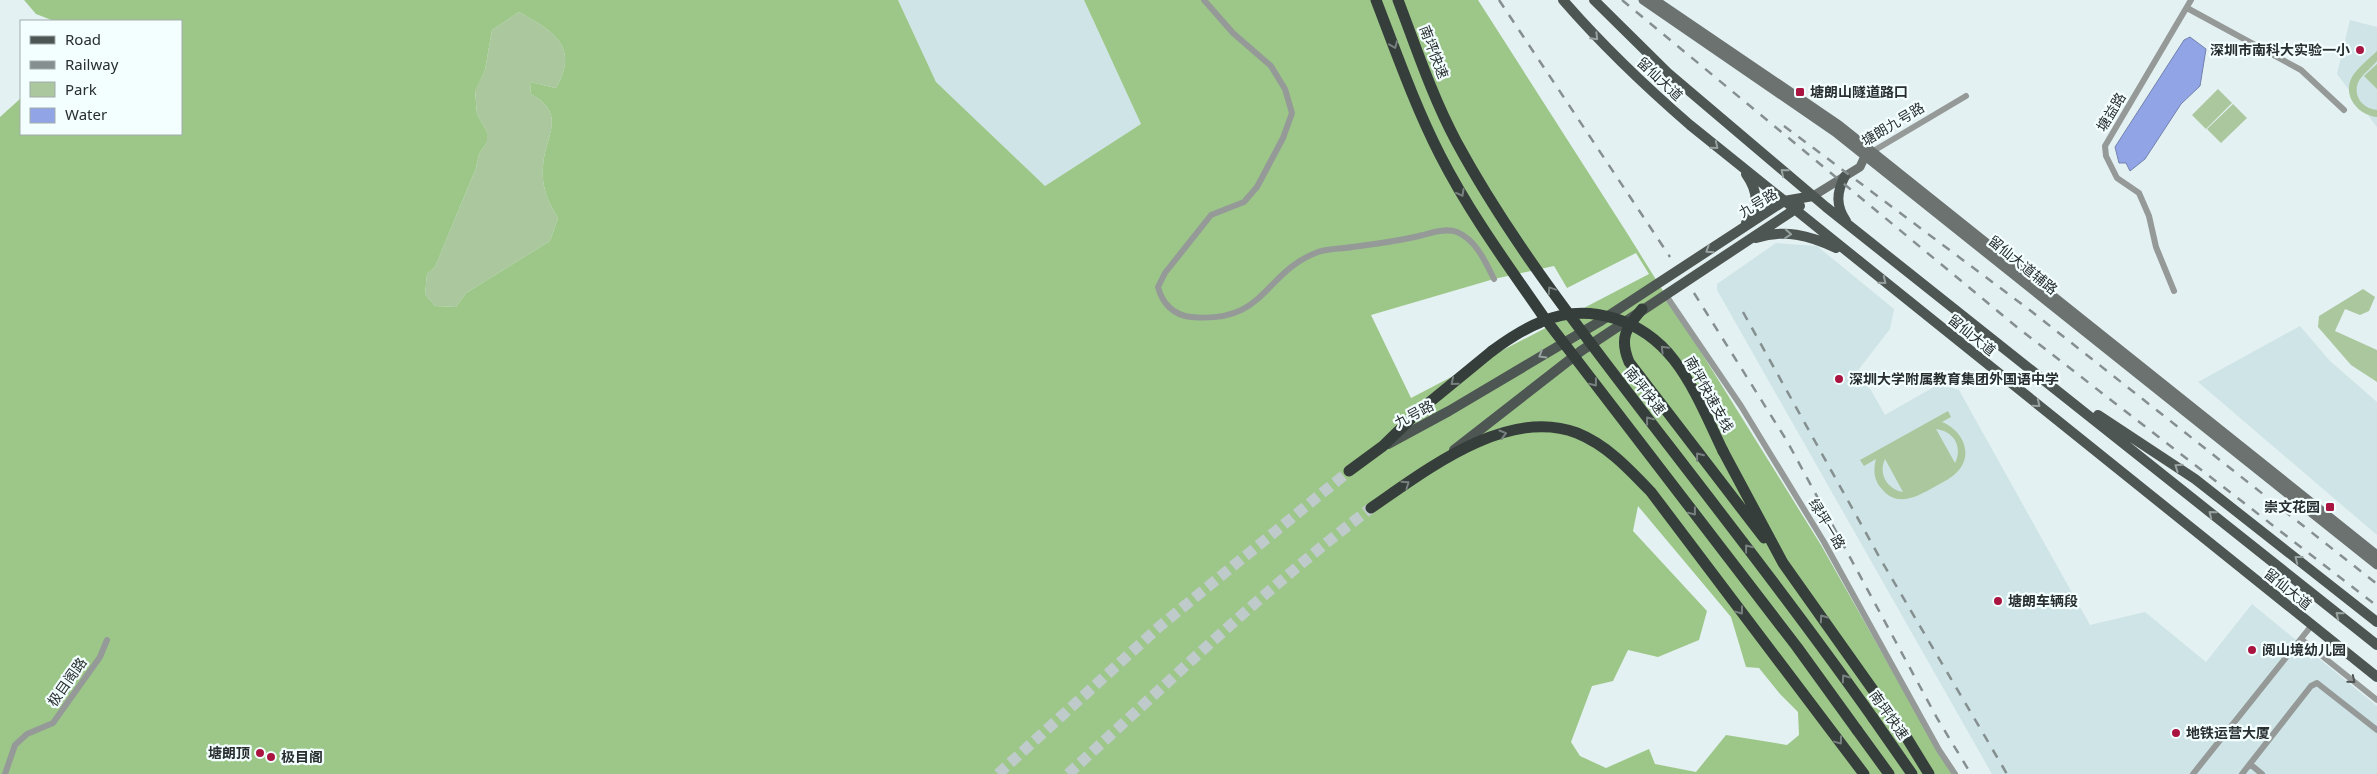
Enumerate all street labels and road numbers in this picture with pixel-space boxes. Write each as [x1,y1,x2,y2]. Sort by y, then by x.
street label: 南坪快速 [1416,22,1453,81]
street label: 留仙大道 [1633,53,1687,105]
street label: 塘益路 [2092,89,2130,135]
street label: 塘朗九号路 [1858,97,1928,150]
street label: 九号路 [1735,184,1781,222]
street label: 留仙大道辅路 [1985,231,2062,298]
street label: 留仙大道 [1945,310,2000,360]
street label: 南坪快速支线 [1681,352,1738,435]
street label: 南坪快速 [1621,363,1670,419]
street label: 九号路 [1391,395,1437,432]
street label: 绿坪一路 [1805,495,1850,553]
street label: 留仙大道 [2261,564,2316,614]
street label: 极目阁路 [43,653,90,710]
street label: 南坪快速 [1866,686,1913,743]

